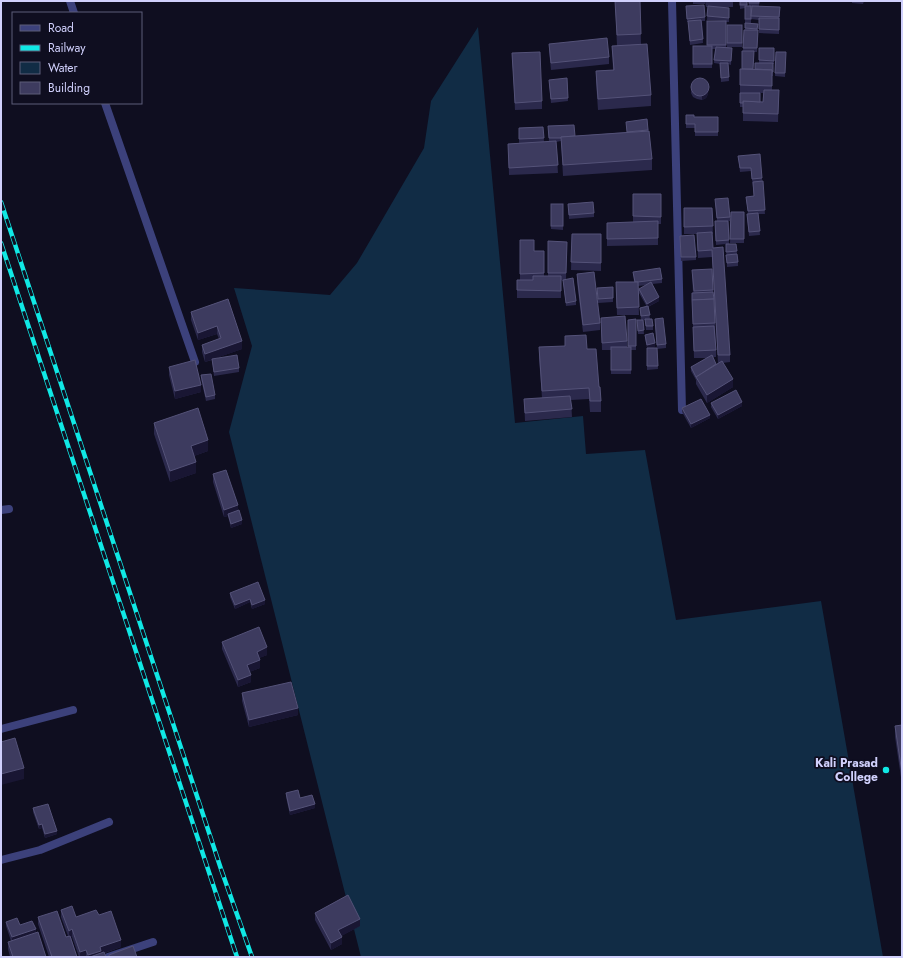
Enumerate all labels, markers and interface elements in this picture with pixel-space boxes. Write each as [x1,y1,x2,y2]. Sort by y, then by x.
legend [12,12,142,104]
text: Road [48,19,74,37]
text: Railway [48,39,86,57]
text: Water [48,59,79,77]
text: Building [48,79,90,97]
place label: Kali Prasad College [815,754,878,786]
marker: Kali Prasad College [881,765,891,775]

